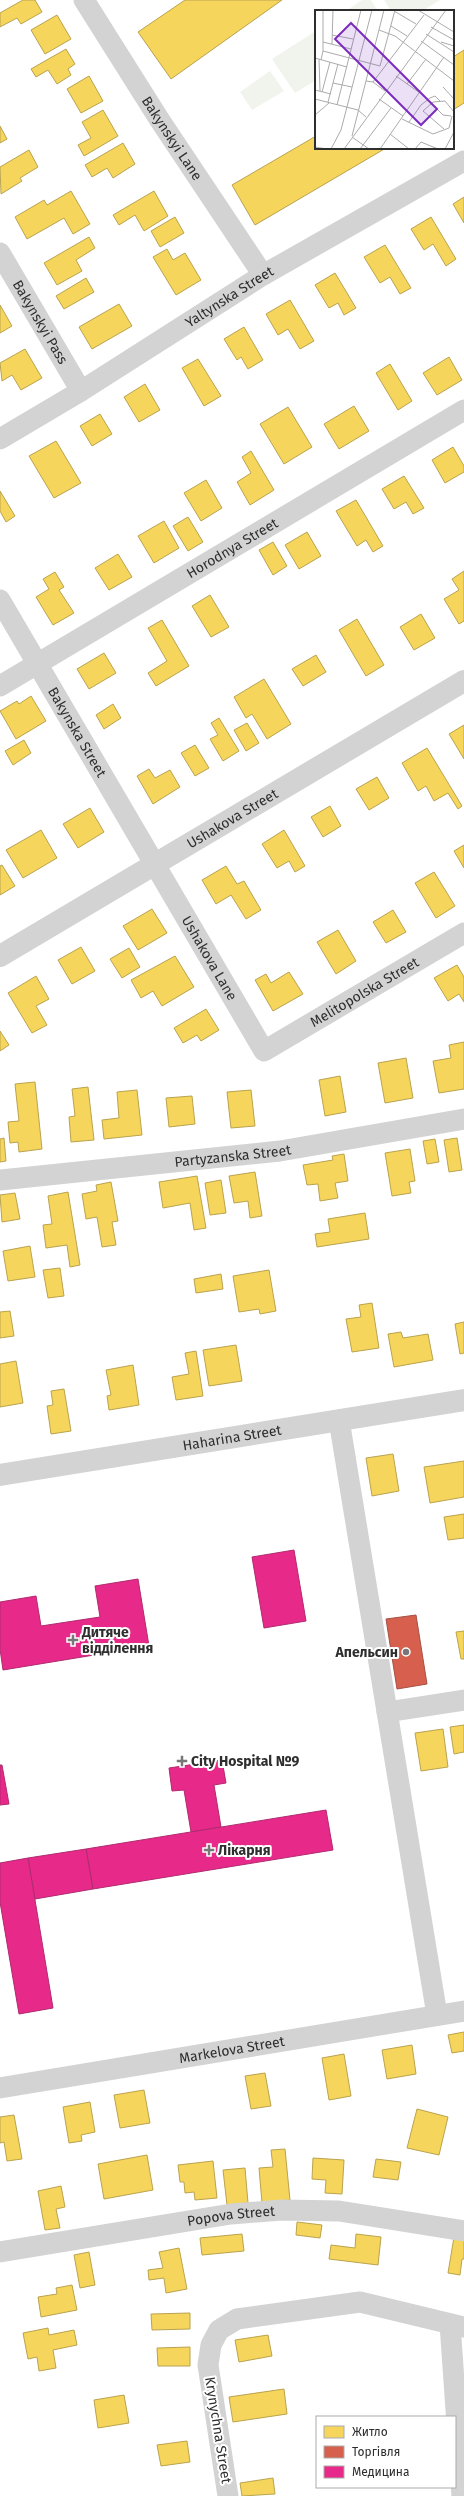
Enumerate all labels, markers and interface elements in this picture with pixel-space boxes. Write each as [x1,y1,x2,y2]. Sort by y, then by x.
inset map [315,10,454,149]
street label: Bakynskyi Lane [138,93,206,184]
street label: Yaltynska Street [182,262,277,331]
street label: Bakynskyi Pass [9,277,72,367]
street label: Horodnya Street [183,514,282,582]
street label: Bakynska Street [44,684,111,781]
street label: Ushakova Street [184,784,282,852]
street label: Ushakova Lane [178,913,241,1003]
street label: Melitopolska Street [307,953,422,1030]
street label: Partyzanska Street [174,1141,293,1170]
street label: Haharina Street [181,1421,284,1454]
place label: Дитяче відділення [81,1624,153,1657]
marker: Дитяче відділення [67,1634,79,1646]
place label: Апельсин [335,1644,398,1661]
marker: Апельсин [401,1647,411,1657]
place label: City Hospital №9 [191,1753,300,1770]
marker: City Hospital №9 [176,1755,188,1767]
place label: Лікарня [218,1842,271,1859]
marker: Лікарня [203,1844,215,1856]
street label: Markelova Street [178,2032,287,2067]
street label: Popova Street [186,2202,277,2230]
street label: Krynychna Street [201,2375,235,2486]
legend [316,2416,456,2488]
text: Житло [352,2425,388,2439]
text: Торгівля [352,2445,400,2459]
text: Медицина [352,2465,410,2479]

